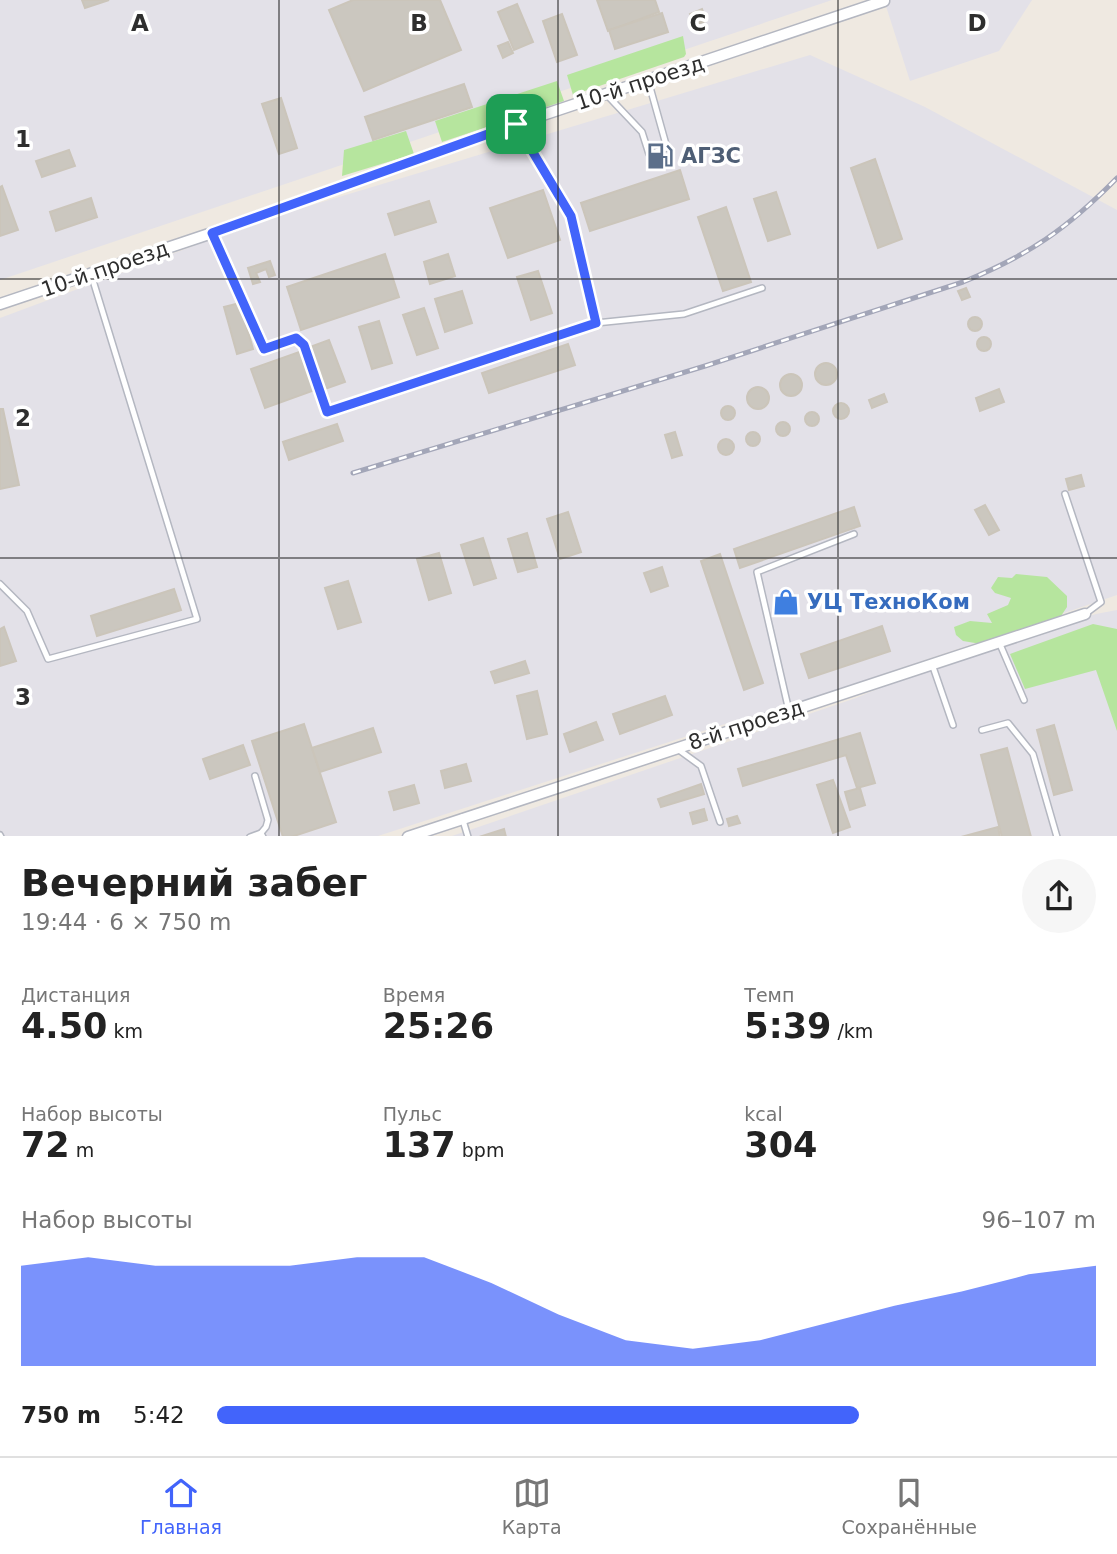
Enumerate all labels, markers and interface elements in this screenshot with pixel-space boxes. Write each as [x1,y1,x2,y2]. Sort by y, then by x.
text: A [131,10,149,36]
text: B [410,10,428,36]
text: C [690,10,706,36]
text: D [967,10,987,36]
street label: 10-й проезд [573,51,707,115]
pin [486,94,546,154]
icon: arrive [497,105,535,143]
text: 1 [15,126,31,152]
fuel station icon: АГЗС [645,141,675,171]
place label: АГЗС [681,144,741,168]
street label: 10-й проезд [38,236,172,302]
text: 2 [15,405,31,431]
shop icon: УЦ ТехноКом [771,587,801,617]
place label: УЦ ТехноКом [807,590,970,614]
text: 3 [15,684,31,710]
street label: 8-й проезд [685,695,807,755]
button: share [1022,859,1096,933]
text: Вечерний забег [21,861,367,905]
text: 19:44 · 6 × 750 m [21,909,231,935]
text: Дистанция [21,984,130,1006]
text: Время [383,984,445,1006]
text: Темп [744,984,794,1006]
text: 4.50 [21,1006,107,1046]
text: 25:26 [383,1006,494,1046]
text: 5:39 [744,1006,831,1046]
text: km [107,1020,143,1042]
text: /km [831,1020,873,1042]
text: Набор высоты [21,1103,163,1125]
text: Пульс [383,1103,442,1125]
text: kcal [744,1103,783,1125]
text: 72 [21,1125,70,1165]
text: 137 [383,1125,456,1165]
text: 304 [744,1125,817,1165]
text: m [70,1139,94,1161]
text: bpm [456,1139,504,1161]
text: Набор высоты [21,1207,193,1233]
text: 96–107 m [982,1207,1096,1233]
text: 750 m [21,1402,101,1428]
text: 5:42 [133,1402,185,1428]
tab: Главная [140,1474,222,1538]
tab: Карта [502,1474,562,1538]
tab: Сохранённые [842,1474,977,1538]

